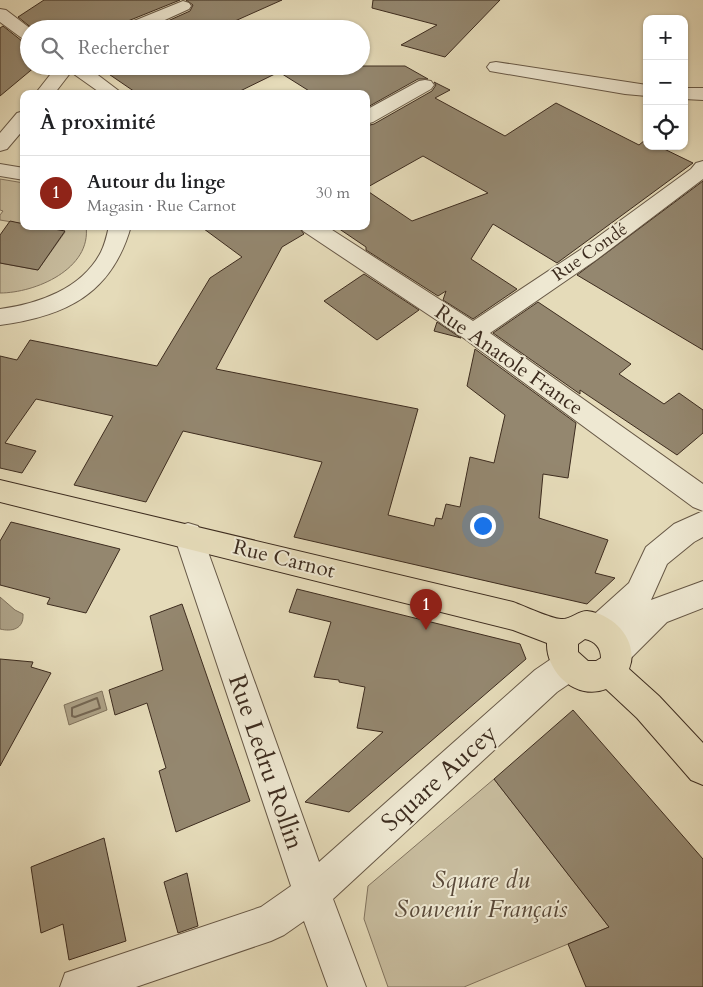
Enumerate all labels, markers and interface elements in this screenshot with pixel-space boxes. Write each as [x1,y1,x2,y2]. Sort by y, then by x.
map controls [643,15,688,150]
button: + [643,15,688,60]
search box [20,20,370,75]
icon: search [38,34,66,62]
text: Rechercher [78,35,169,61]
button: − [643,60,688,105]
button: locate [643,105,688,150]
text: À proximité [40,108,156,137]
text: Autour du linge [87,169,226,195]
text: 1 [52,182,60,204]
text: 30 m [316,182,350,204]
text: Magasin · Rue Carnot [87,195,236,217]
street label: Rue Condé [547,217,633,287]
street label: Rue Anatole France [429,298,589,422]
your location [470,513,496,539]
street label: Rue Carnot [230,532,338,586]
pin: 1 [410,589,442,630]
street label: Rue Ledru Rollin [220,670,312,854]
street label: Square Aucey [374,717,504,839]
park label: Square du Souvenir Français [395,863,568,926]

